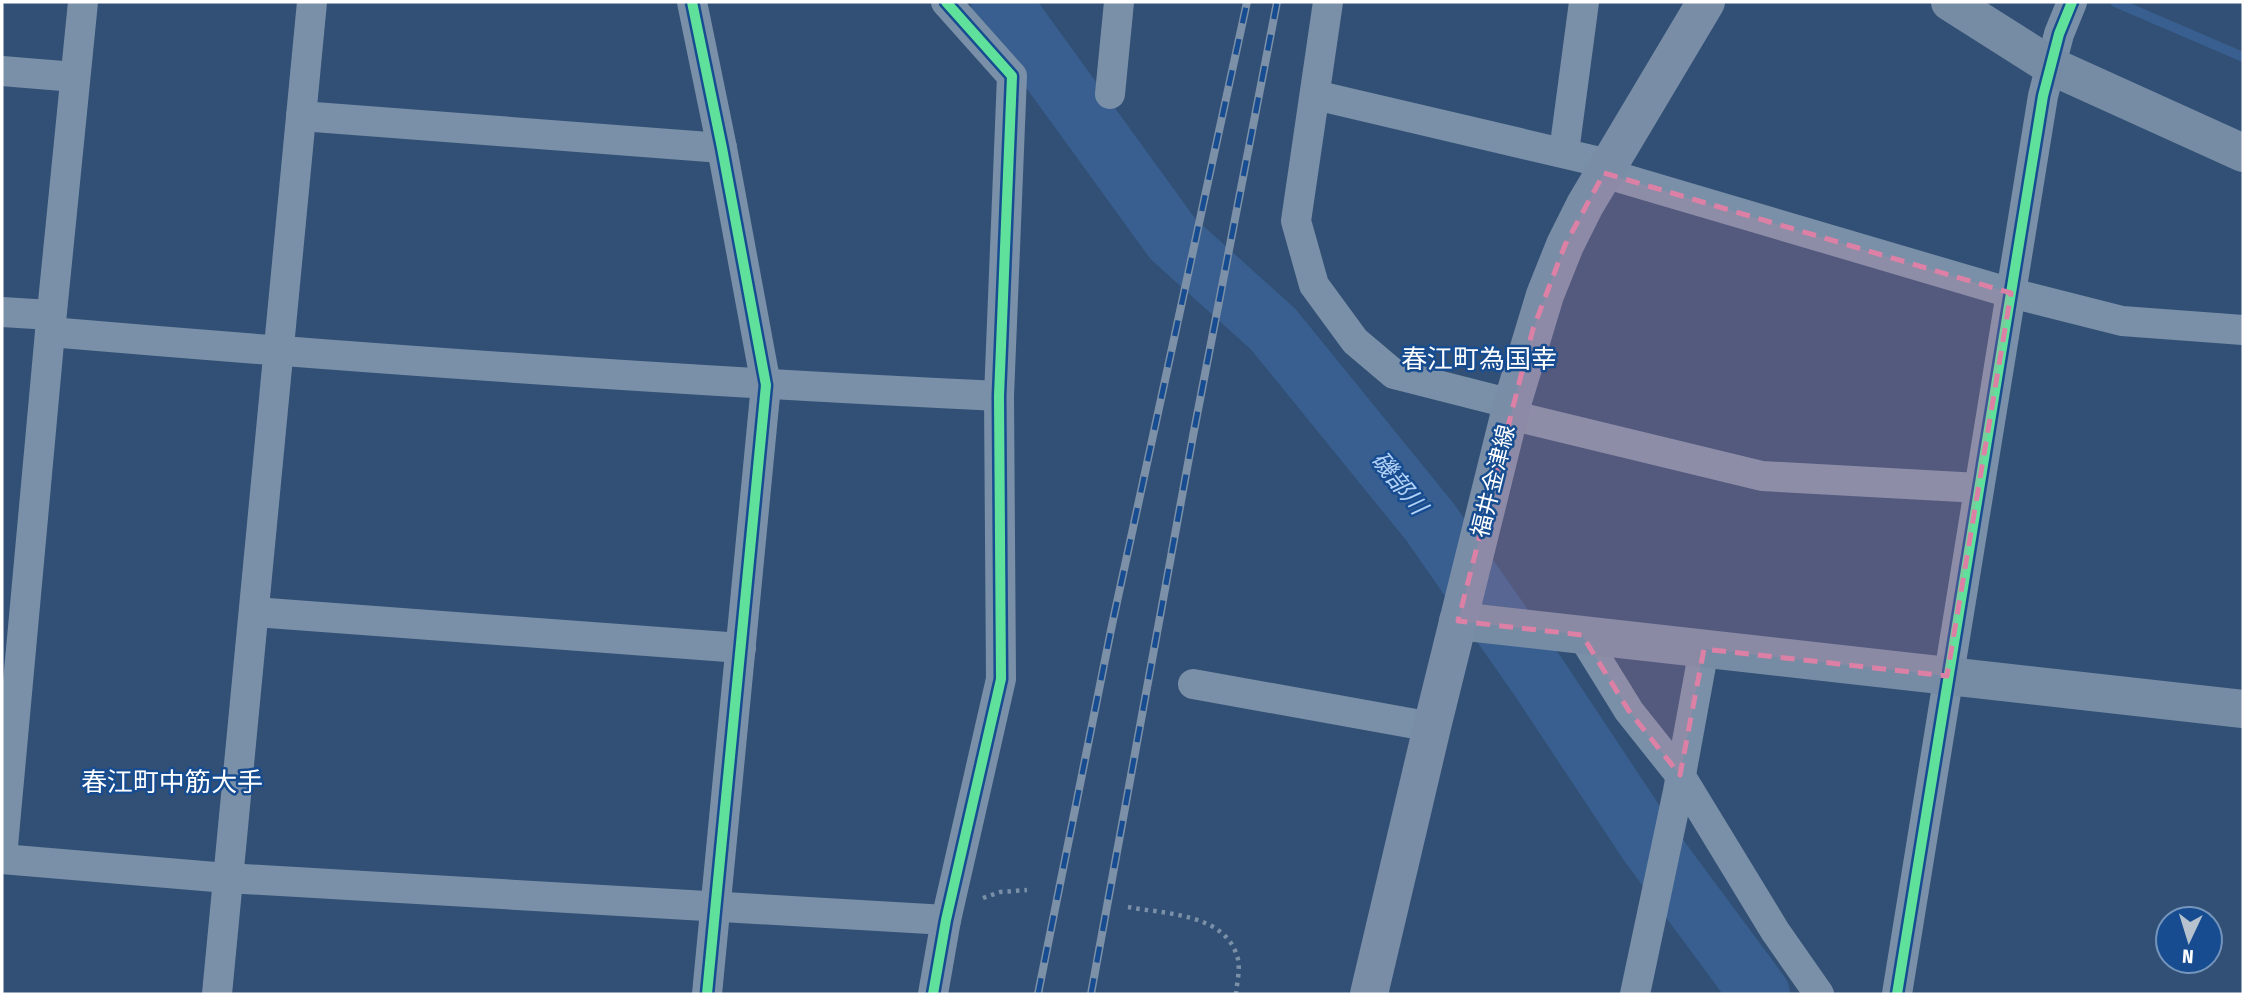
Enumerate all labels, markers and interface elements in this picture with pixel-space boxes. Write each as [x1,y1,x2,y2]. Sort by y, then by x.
district label: 春江町為国幸 [1401,344,1557,375]
street label: 福井金津線 [1466,422,1520,540]
water label: 磯部川 [1365,446,1434,522]
district label: 春江町中筋大手 [81,767,263,798]
north arrow [2154,905,2224,975]
text: N [2181,945,2194,968]

